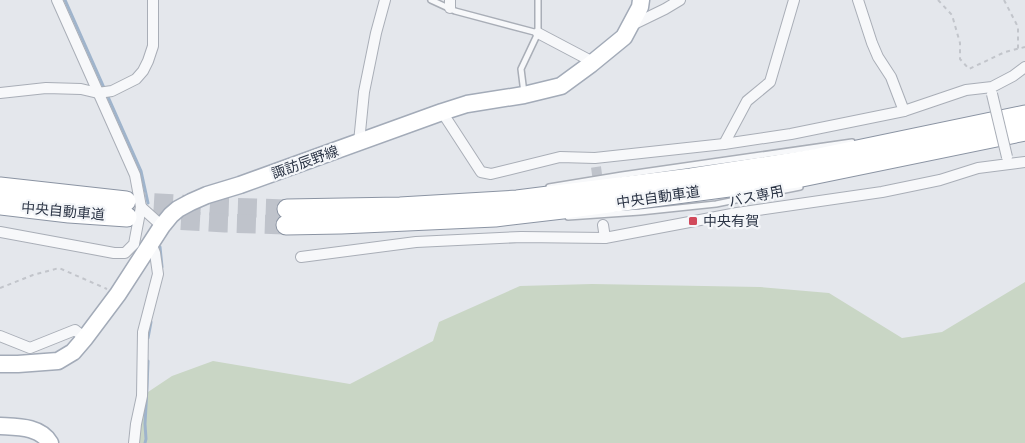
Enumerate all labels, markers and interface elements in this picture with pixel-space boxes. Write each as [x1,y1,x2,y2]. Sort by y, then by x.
street label: 諏訪辰野線 [269,142,341,182]
street label: バス専用 [727,181,785,211]
street label: 中央自動車道 [615,182,701,212]
street label: 中央自動車道 [20,198,106,224]
place label: 中央有賀 [703,212,759,230]
marker: 中央有賀 [687,215,699,227]

